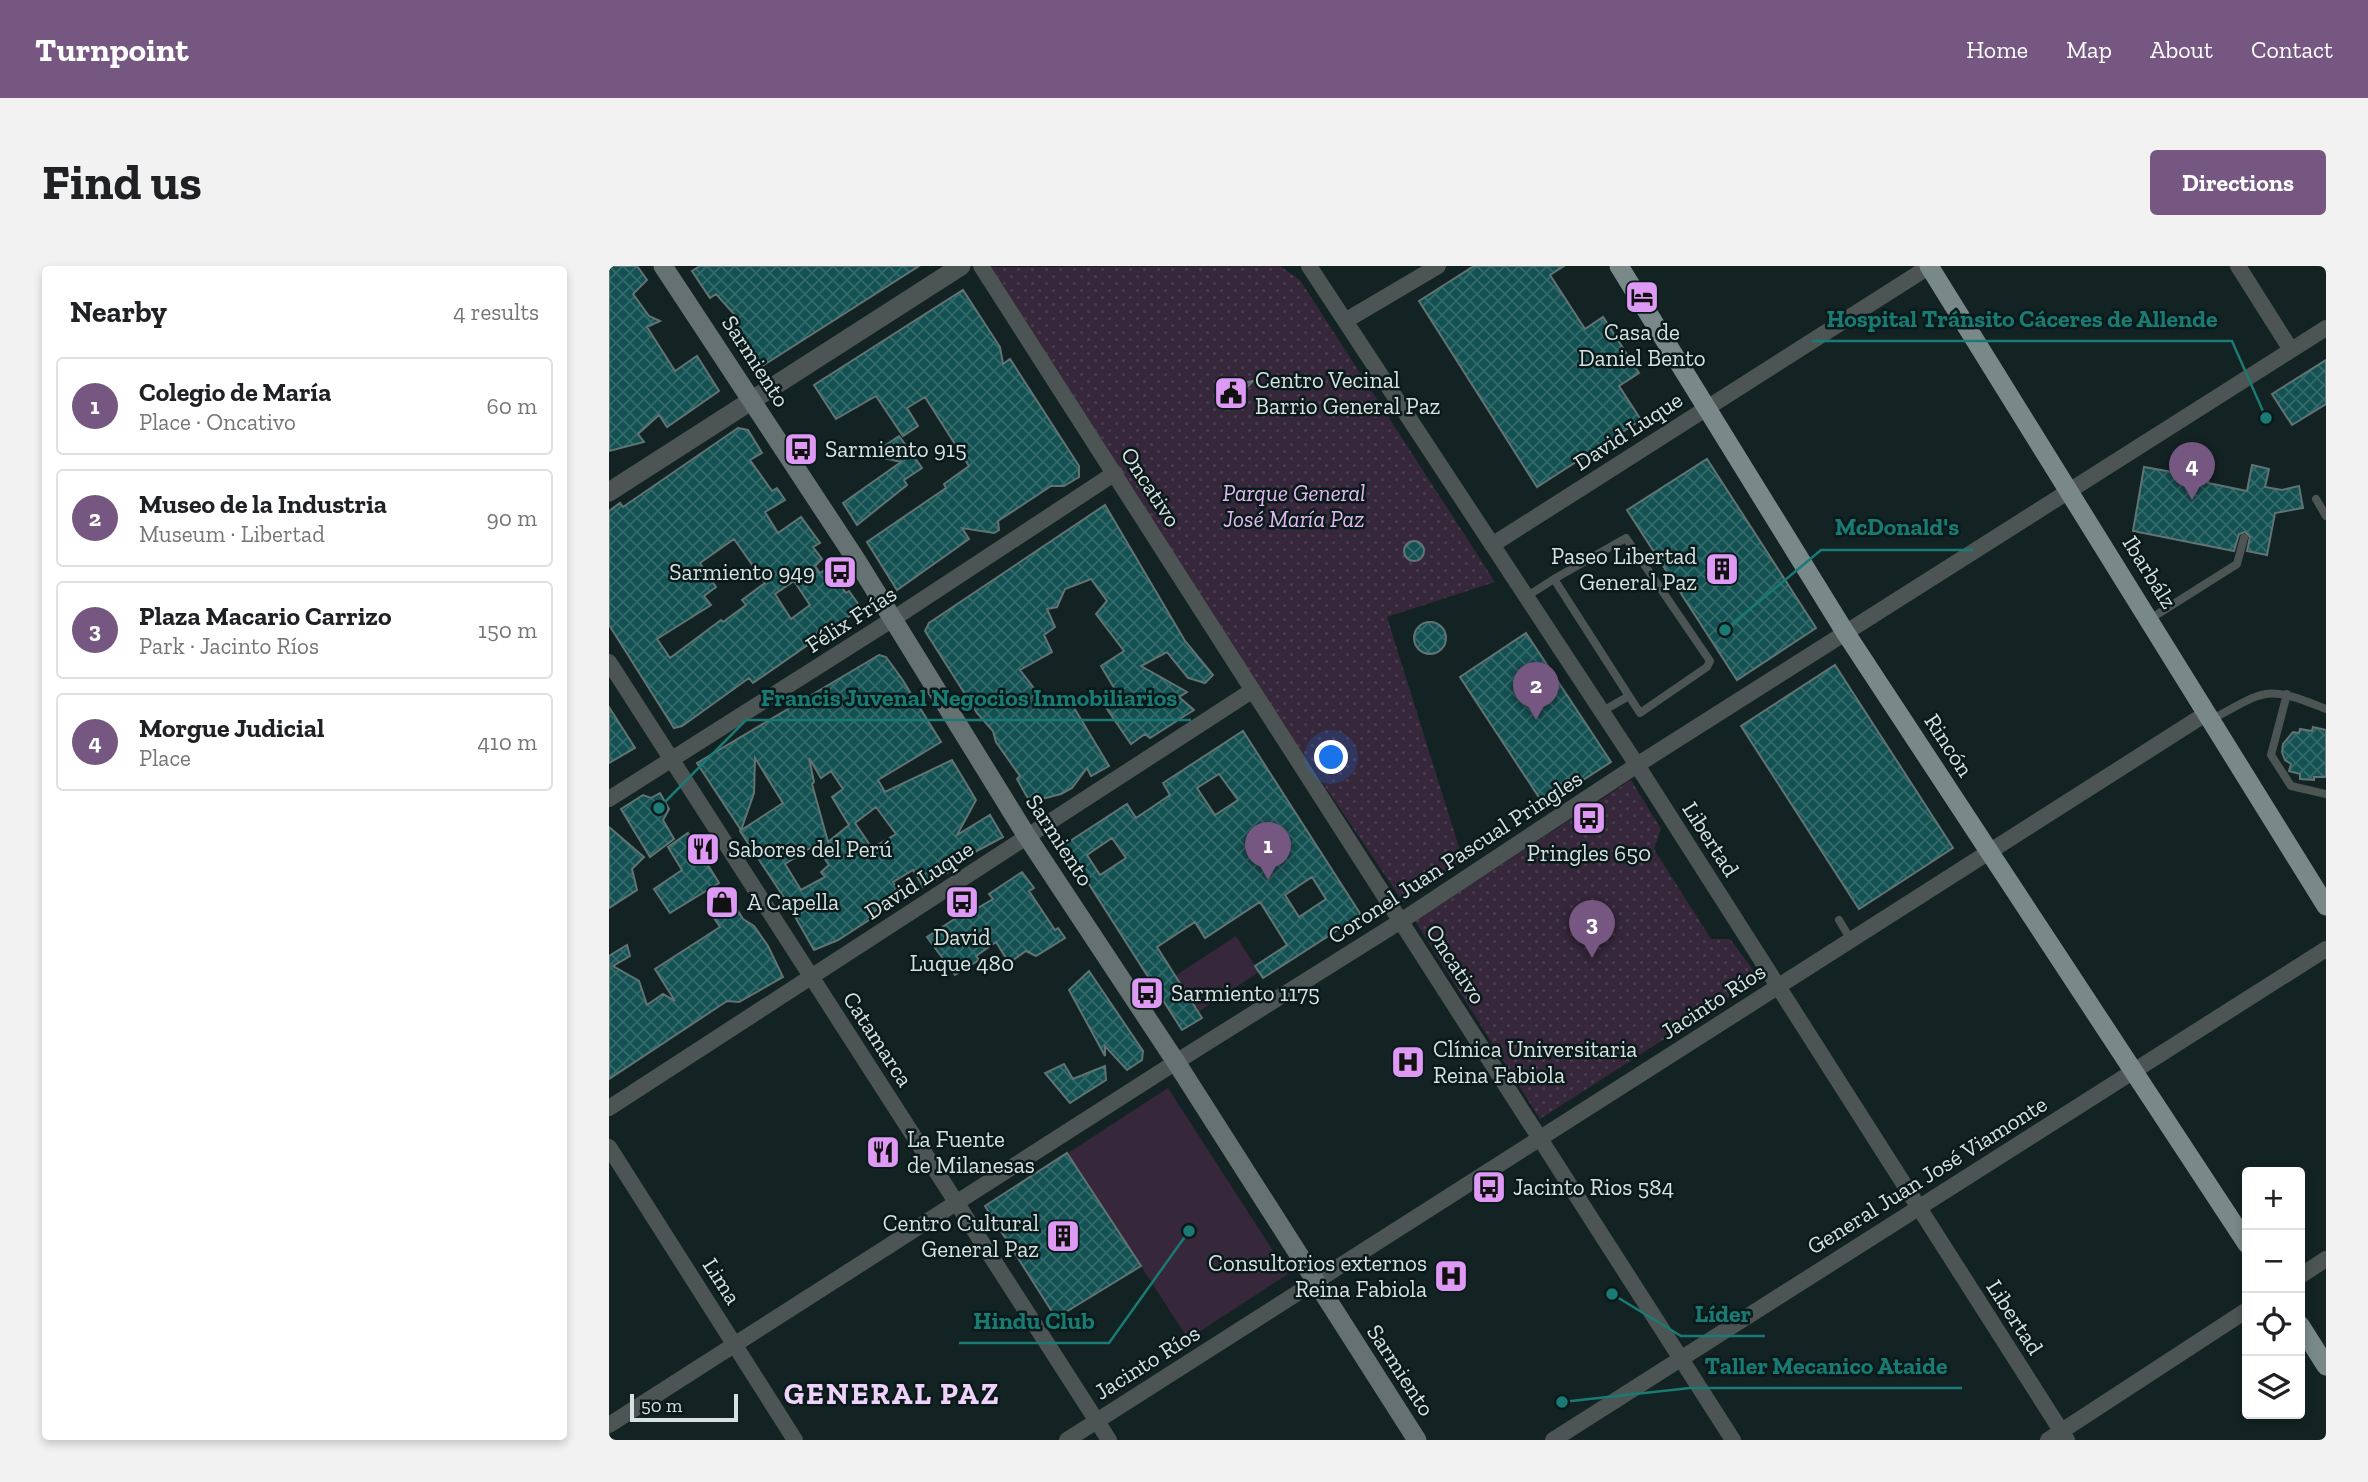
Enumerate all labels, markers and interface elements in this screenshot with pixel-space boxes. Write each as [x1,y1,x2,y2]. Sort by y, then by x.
text: Turnpoint [35,30,189,69]
text: Home [1966,35,2028,64]
text: Map [2066,35,2112,64]
text: About [2150,35,2213,64]
text: Contact [2251,35,2333,64]
button: Directions [2150,150,2326,215]
text: Find us [42,153,202,212]
hotel icon: Casa de Daniel Bento [1623,278,1661,316]
text: Nearby [70,294,167,330]
callout: Hospital Tránsito Cáceres de Allende [1812,296,2232,341]
text: 4 results [453,298,539,326]
text: Hospital Tránsito Cáceres de Allende [1826,304,2218,333]
street label: Sarmiento [716,310,796,412]
place label: Casa de Daniel Bento [1578,318,1706,372]
place label: Centro Vecinal Barrio General Paz [1255,366,1441,420]
public building icon: Centro Vecinal Barrio General Paz [1212,374,1250,412]
text: Colegio de María [139,376,331,408]
street label: David Luque [1568,385,1688,477]
text: 1 [90,392,100,420]
text: 60 m [486,392,537,420]
text: Place · Oncativo [139,408,296,436]
bus stop icon: Sarmiento 915 [782,430,820,468]
place label: Sarmiento 915 [825,435,967,463]
street label: Oncativo [1115,442,1187,532]
pin: 4 [2169,442,2215,500]
park label: Parque General José María Paz [1222,479,1366,533]
text: Museo de la Industria [139,488,387,520]
text: 2 [89,504,101,532]
text: 90 m [486,504,537,532]
callout: McDonald's [1821,505,1973,550]
text: McDonald's [1835,512,1959,541]
text: Museum · Libertad [139,520,325,548]
street label: Ibarbálz [2117,530,2183,614]
place label: Paseo Libertad General Paz [1551,542,1697,596]
building icon: Paseo Libertad General Paz [1703,550,1741,588]
bus stop icon: Sarmiento 949 [821,553,859,591]
place label: Sarmiento 949 [669,558,815,586]
street label: Félix Frías [800,579,902,659]
text: Plaza Macario Carrizo [139,600,392,632]
text: 3 [89,616,101,644]
text: 150 m [478,616,537,644]
text: Park · Jacinto Ríos [139,632,319,660]
pin: 2 [1513,662,1559,720]
callout: Francis Juvenal Negocios Inmobiliarios [746,675,1191,720]
text: Francis Juvenal Negocios Inmobiliarios [761,683,1177,712]
street label: Rincón [1918,708,1980,782]
text: Morgue Judicial [139,712,324,744]
text: 4 [88,728,102,756]
text: 410 m [477,728,537,756]
your location [1314,740,1348,774]
text: Place [139,744,191,772]
street label: Coronel Juan Pascual Pringles [1323,764,1587,950]
street label: Sarmiento [1020,789,1100,891]
street label: Libertad [1676,796,1746,882]
bus stop icon: Pringles 650 [1570,799,1608,837]
pin: 1 [1245,822,1291,880]
restaurant icon: Sabores del Perú [684,830,722,868]
street label: David Luque [859,834,979,926]
place label: Sabores del Perú [728,835,892,863]
place label: Pringles 650 [1527,839,1651,867]
shop icon: A Capella [703,883,741,921]
bus stop icon: David Luque 480 [943,883,981,921]
place label: A Capella [747,888,839,916]
pin: 3 [1569,900,1615,958]
street label: Oncativo [1420,919,1492,1009]
place label: David Luque 480 [910,923,1014,977]
street label: Jacinto Ríos [1655,957,1771,1045]
bus stop icon: Sarmiento 1175 [1128,974,1166,1012]
place label: Sarmiento 1175 [1171,979,1320,1007]
street label: Catamarca [837,986,919,1092]
place label: Clínica Universitaria Reina Fabiola [1433,1035,1637,1089]
hospital icon: Clínica Universitaria Reina Fabiola [1389,1043,1427,1081]
street label: General Juan José Viamonte [1802,1090,2052,1260]
place label: La Fuente de Milanesas [907,1125,1035,1179]
restaurant icon: La Fuente de Milanesas [864,1133,902,1171]
map controls [2242,1167,2305,1419]
button: + [2242,1167,2305,1230]
bus stop icon: Jacinto Rios 584 [1470,1168,1508,1206]
place label: Jacinto Rios 584 [1513,1173,1674,1201]
place label: Centro Cultural General Paz [883,1209,1039,1263]
building icon: Centro Cultural General Paz [1044,1217,1082,1255]
button: − [2242,1230,2305,1293]
place label: Consultorios externos Reina Fabiola [1208,1249,1427,1303]
street label: Lima [697,1252,747,1310]
hospital icon: Consultorios externos Reina Fabiola [1432,1257,1470,1295]
street label: Libertad [1980,1274,2050,1360]
callout: Líder [1681,1291,1765,1336]
button: locate [2242,1293,2305,1356]
callout: Hindu Club [959,1298,1109,1343]
text: Líder [1695,1299,1752,1328]
text: Hindu Club [973,1306,1095,1335]
street label: Jacinto Ríos [1089,1319,1205,1405]
street label: Sarmiento [1361,1319,1441,1421]
callout: Taller Mecanico Ataide [1690,1343,1962,1388]
text: Taller Mecanico Ataide [1705,1351,1948,1380]
button: layers [2242,1356,2305,1419]
district label: GENERAL PAZ [784,1376,1000,1412]
scale bar [630,1391,739,1423]
text: 50 m [641,1394,682,1417]

